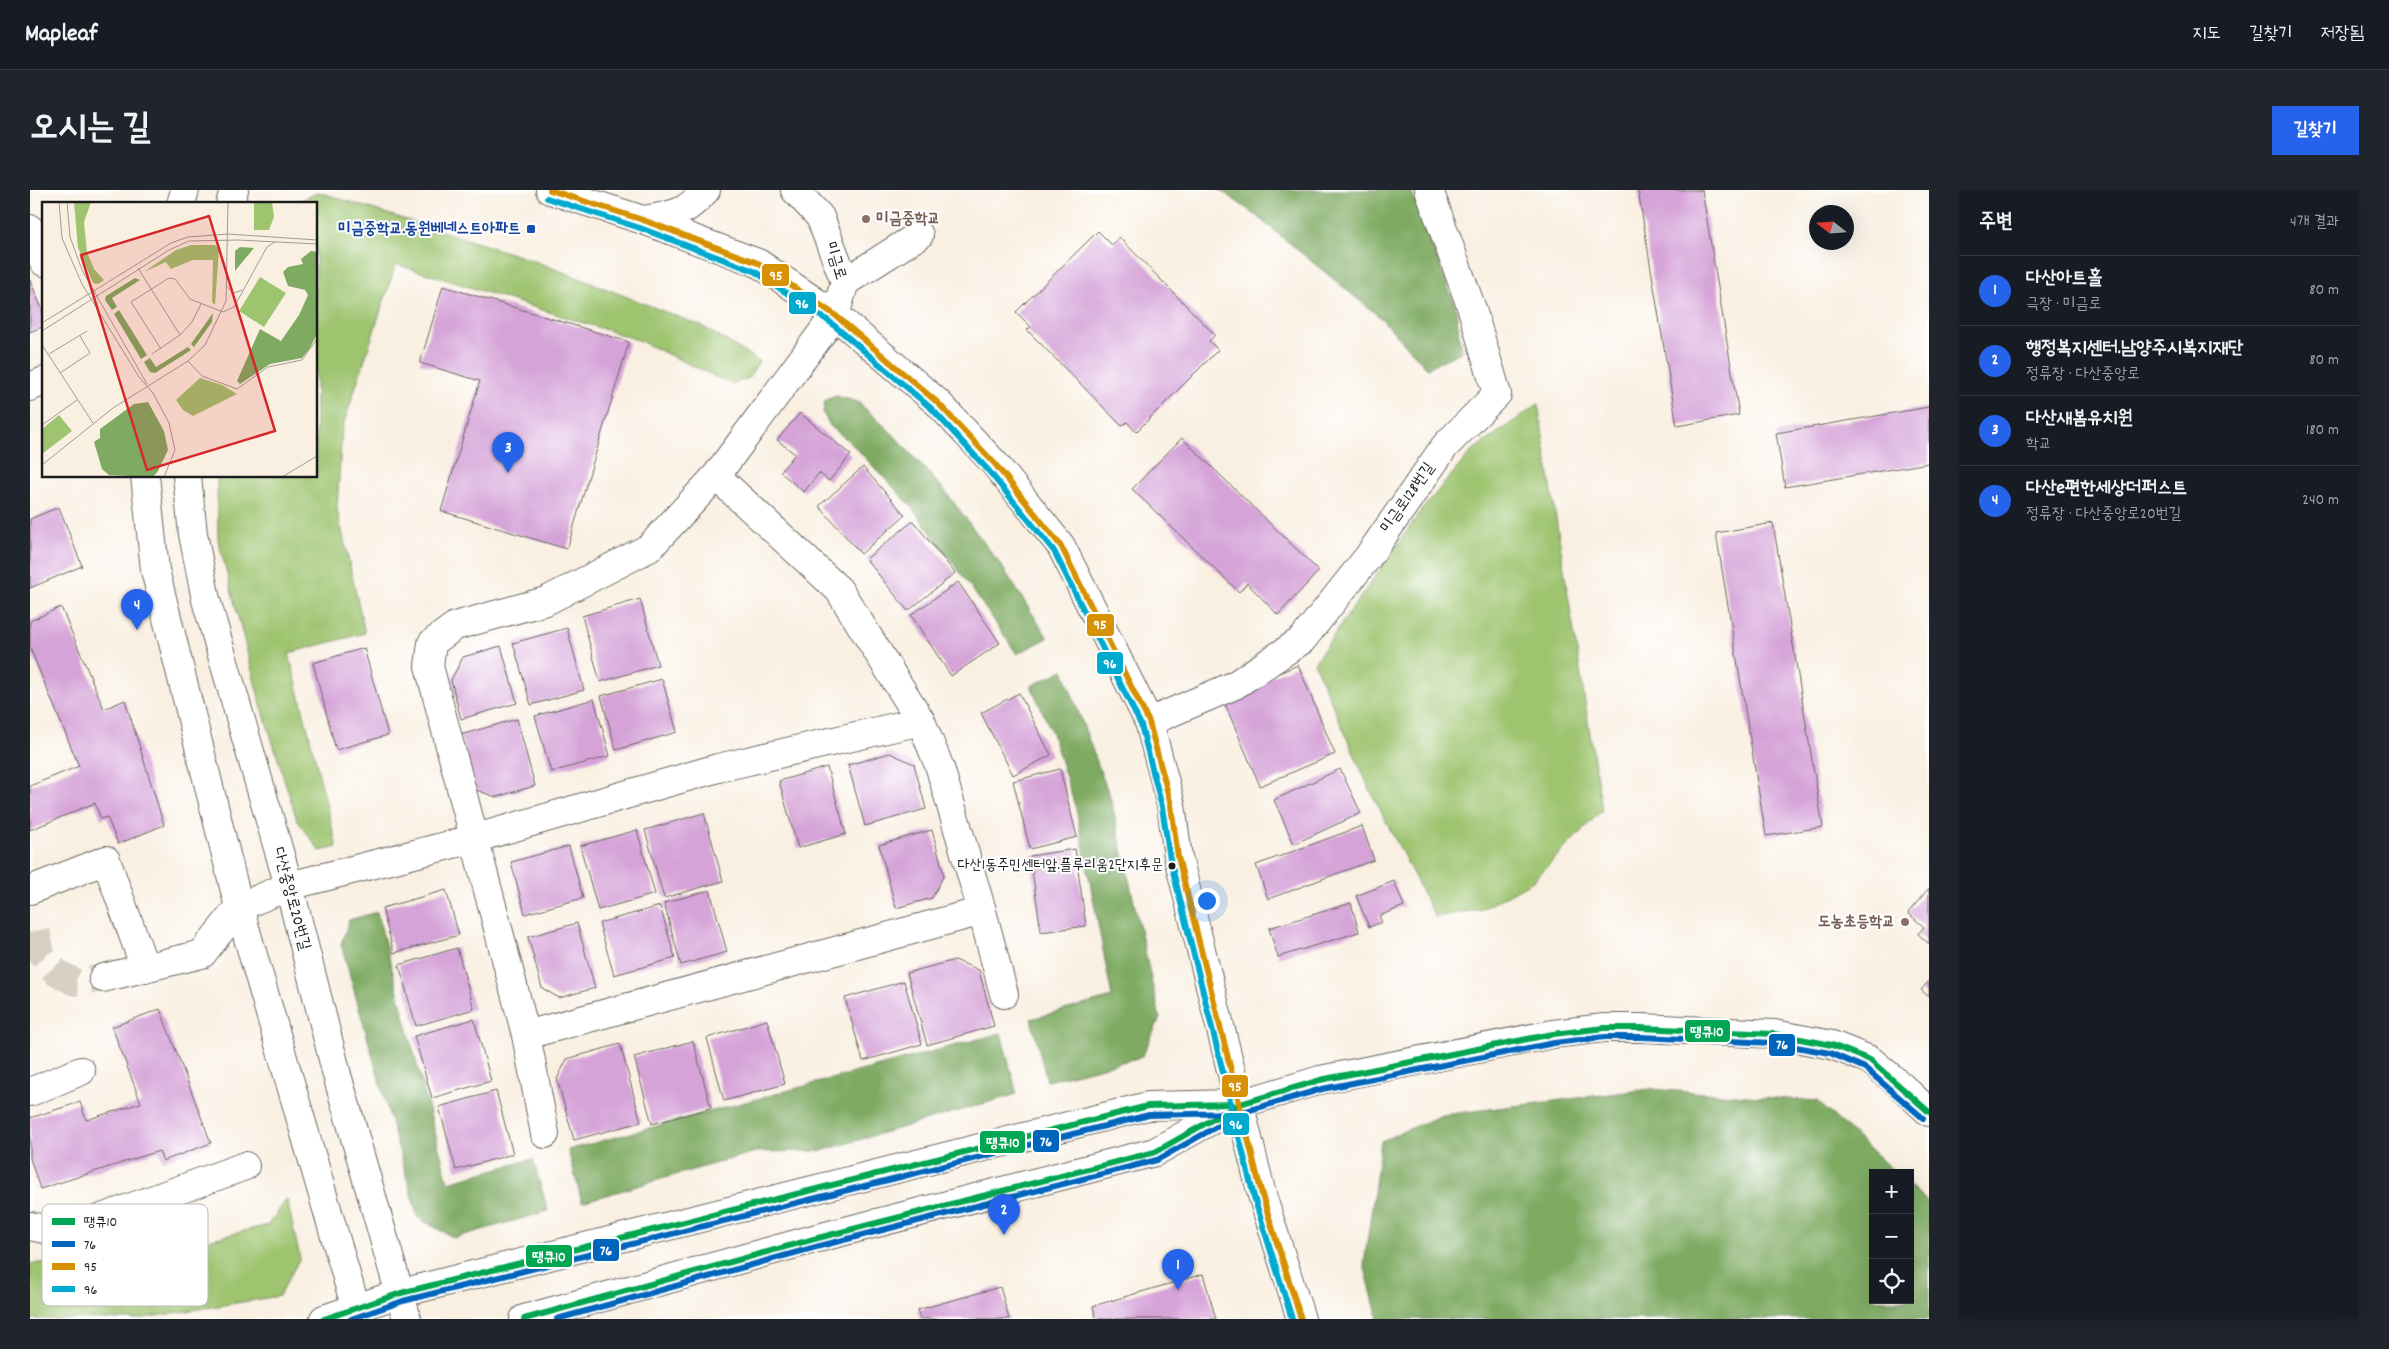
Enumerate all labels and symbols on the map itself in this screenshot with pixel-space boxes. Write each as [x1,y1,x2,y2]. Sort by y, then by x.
inset map [42,202,318,478]
north arrow [1809,205,1854,250]
place label: 미금중학교 [876,208,940,231]
marker: 미금중학교 [860,213,872,225]
place label: 미금중학교.동원베네스트아파트 [338,218,521,241]
marker: 미금중학교.동원베네스트아파트 [525,223,537,235]
street label: 미금로 [818,239,852,283]
line badge: 95 [761,263,790,287]
text: 95 [770,267,783,287]
line badge: 96 [788,291,817,315]
text: 96 [795,295,809,315]
pin: 3 [492,432,524,473]
street label: 미금로128번길 [1375,458,1441,538]
pin: 4 [121,589,153,630]
line badge: 95 [1086,613,1115,637]
text: 95 [1094,616,1107,636]
line badge: 96 [1096,651,1124,675]
text: 96 [1103,655,1117,675]
street label: 다산중앙로20번길 [266,845,316,953]
place label: 다산1동주민센터앞.플루리움2단지후문 [958,855,1163,877]
marker: 다산1동주민센터앞.플루리움2단지후문 [1167,861,1177,871]
your location [1194,888,1220,914]
place label: 도농초등학교 [1818,911,1895,934]
marker: 도농초등학교 [1899,916,1911,928]
line badge: 땡큐10 [1684,1019,1731,1043]
text: 땡큐10 [1689,1023,1724,1043]
line badge: 76 [1768,1033,1796,1057]
text: 76 [1776,1036,1788,1056]
line badge: 95 [1221,1074,1249,1098]
text: 95 [1229,1078,1242,1098]
line badge: 96 [1222,1112,1250,1136]
text: 96 [1229,1116,1243,1136]
line badge: 76 [1032,1129,1060,1153]
line badge: 땡큐10 [979,1130,1026,1154]
text: 76 [1040,1133,1052,1153]
text: 땡큐10 [985,1134,1020,1154]
pin: 2 [988,1194,1020,1235]
legend [42,1204,208,1306]
text: 땡큐10 [84,1213,117,1233]
text: 76 [84,1236,96,1256]
line badge: 76 [592,1238,620,1262]
text: 76 [600,1242,612,1262]
line badge: 땡큐10 [525,1244,573,1268]
text: 땡큐10 [531,1248,566,1268]
pin: 1 [1162,1249,1194,1290]
text: 95 [84,1258,97,1278]
text: 96 [84,1281,97,1301]

